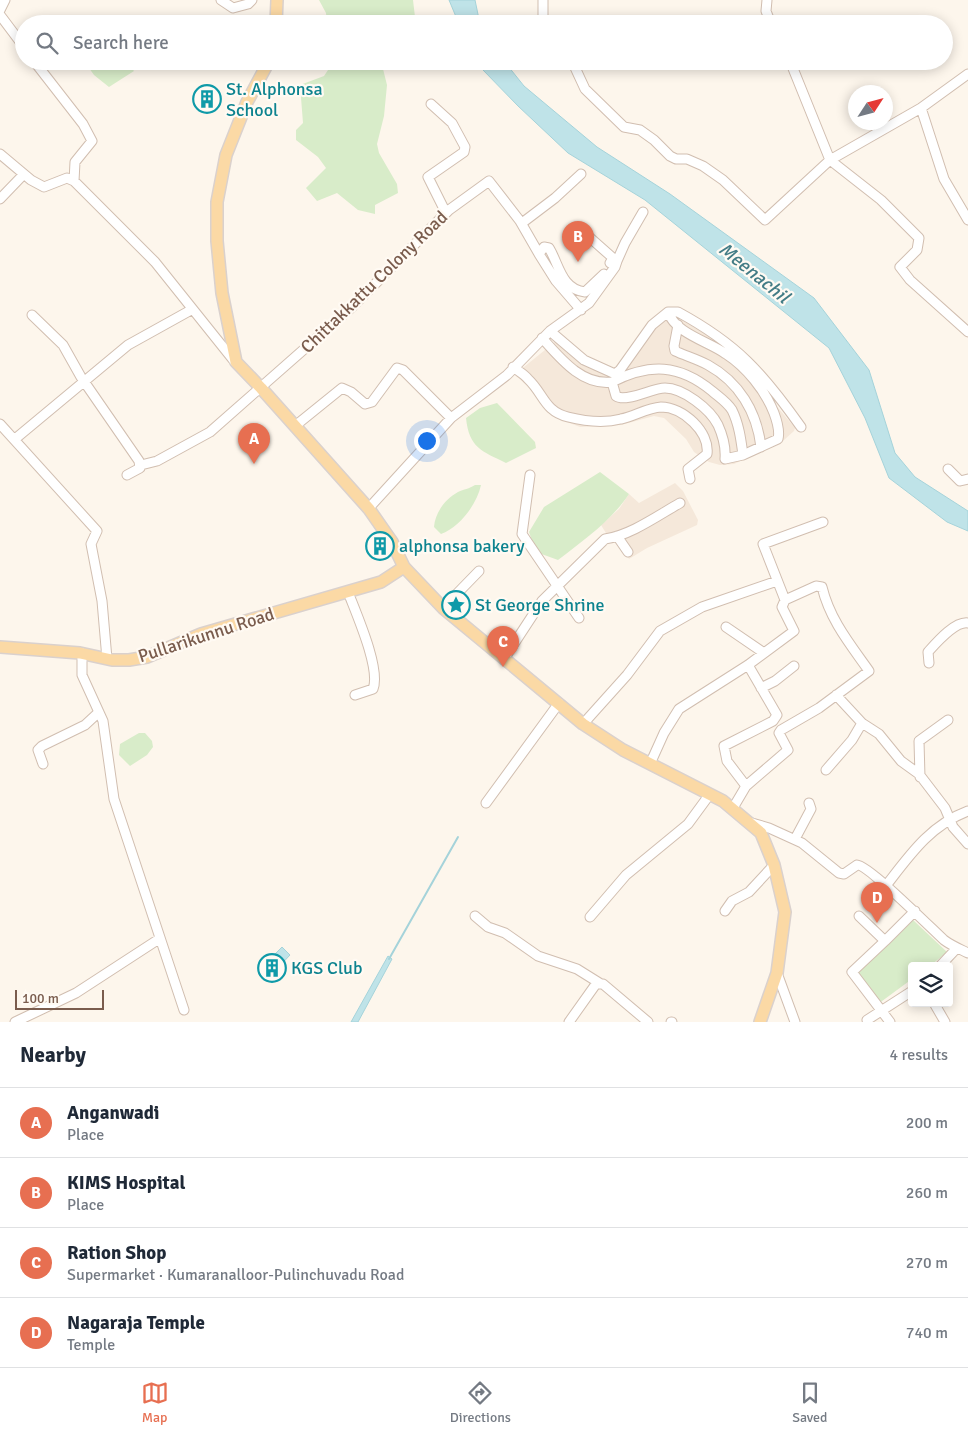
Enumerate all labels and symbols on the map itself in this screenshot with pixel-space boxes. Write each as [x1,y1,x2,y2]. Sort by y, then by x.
place label: St. Alphonsa School [226,78,323,121]
building icon: St. Alphonsa School [192,84,222,114]
north arrow [848,85,893,130]
street label: Chittakkattu Colony Road [296,206,452,358]
pin: B [562,221,594,262]
water label: Meenachil [714,237,795,310]
pin: A [238,423,270,464]
your location [414,428,440,454]
building icon: alphonsa bakery [365,531,395,561]
place label: alphonsa bakery [399,535,525,557]
place icon: St George Shrine [441,590,471,620]
place label: St George Shrine [475,594,605,616]
street label: Pullarikunnu Road [135,603,277,667]
pin: C [487,626,519,667]
pin: D [861,882,893,923]
building icon: KGS Club [257,953,287,983]
place label: KGS Club [291,957,362,979]
scale bar [15,987,104,1010]

